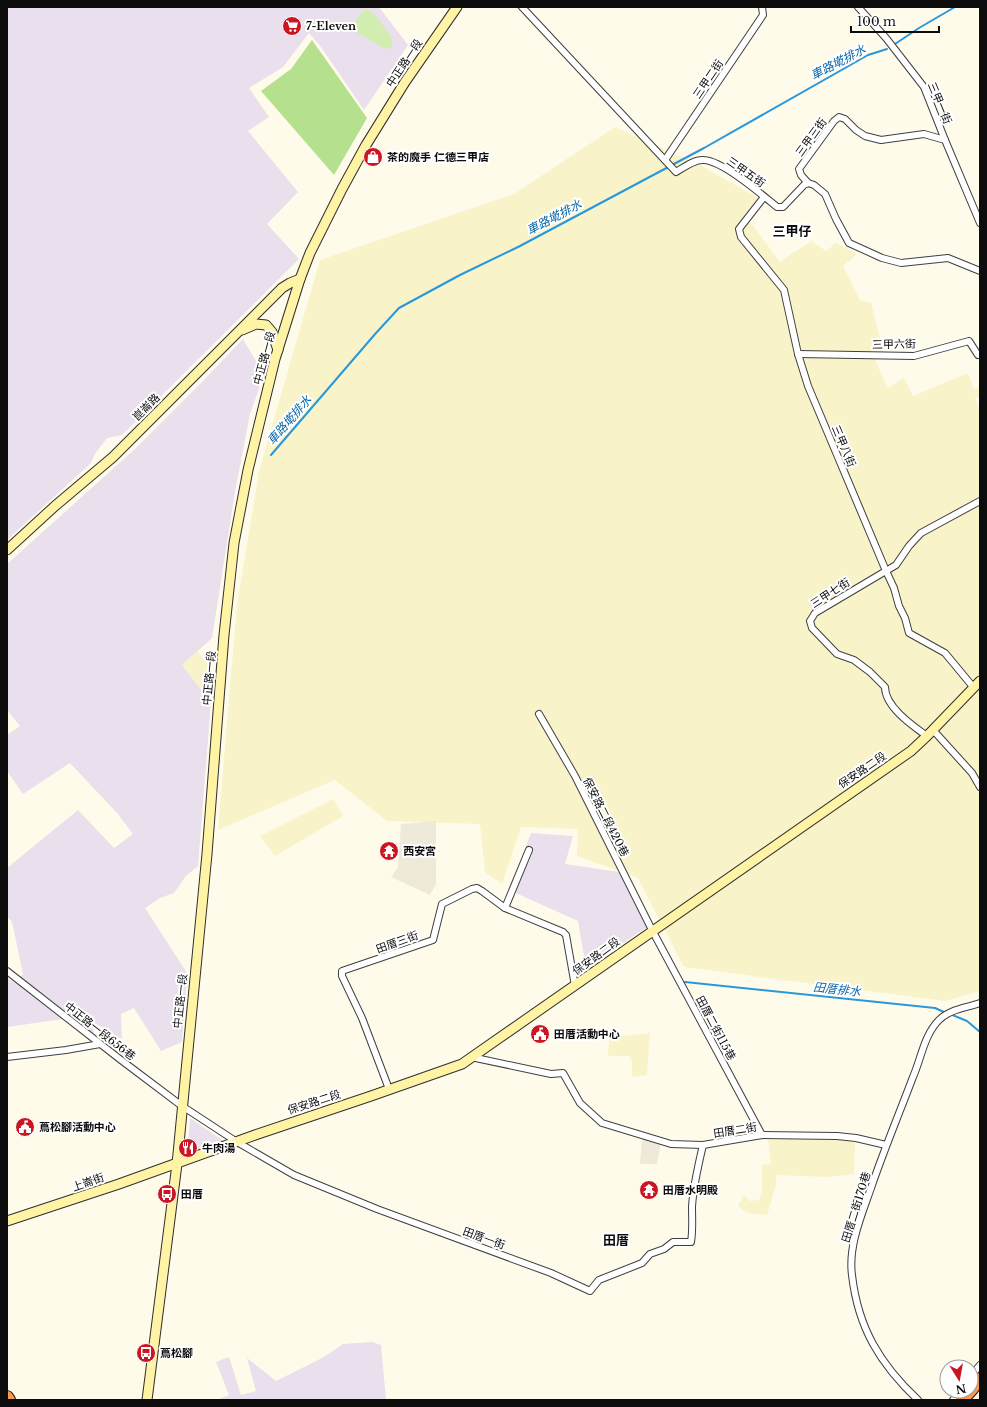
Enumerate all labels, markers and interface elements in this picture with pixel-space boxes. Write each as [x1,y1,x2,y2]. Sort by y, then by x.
scale bar [851,8,939,34]
text: 100 m [857,14,896,29]
supermarket icon: 7-Eleven [281,15,303,37]
place label: 7-Eleven [306,19,356,33]
street label: 中正路一段 [383,36,425,90]
water label: 車路墘排水 [808,41,869,83]
street label: 三甲二街 [690,57,726,101]
street label: 三甲一街 [925,80,955,126]
street label: 三甲三街 [792,115,830,159]
shop icon: 茶的魔手 仁德三甲店 [362,146,384,168]
place label: 茶的魔手 仁德三甲店 [387,150,489,164]
street label: 三甲五街 [724,154,768,190]
water label: 車路墘排水 [524,196,585,238]
district label: 三甲仔 [772,223,812,240]
street label: 中正路一段 [250,330,278,386]
street label: 三甲六街 [872,337,916,351]
street label: 崑崙路 [129,390,163,424]
water label: 車路墘排水 [264,392,315,448]
street label: 三甲八街 [829,423,859,469]
street label: 三甲七街 [808,575,852,611]
street label: 中正路一段 [200,650,218,706]
street label: 保安路二段 [835,749,889,791]
street label: 保安路二段420巷 [580,775,632,859]
temple icon: 西安宮 [378,840,400,862]
place label: 西安宮 [403,844,436,858]
street label: 田厝三街 [374,928,420,956]
street label: 保安路二段 [570,934,622,978]
street label: 中正路一段 [170,973,190,1029]
water label: 田厝排水 [812,979,863,999]
street label: 田厝二街115巷 [693,993,739,1063]
street label: 中正路一段656巷 [62,999,138,1063]
public building icon: 田厝活動中心 [529,1023,551,1045]
place label: 田厝活動中心 [554,1027,620,1041]
street label: 保安路二段 [286,1087,342,1117]
public building icon: 蔦松腳活動中心 [14,1116,36,1138]
place label: 蔦松腳活動中心 [39,1120,116,1134]
street label: 田厝二街 [712,1120,758,1140]
restaurant icon: 牛肉湯 [177,1137,199,1159]
place label: 牛肉湯 [202,1141,235,1155]
street label: 上崙街 [70,1170,106,1194]
street label: 田厝二街170巷 [839,1170,873,1244]
temple icon: 田厝水明殿 [638,1179,660,1201]
bus stop icon: 田厝 [156,1183,178,1205]
place label: 田厝水明殿 [663,1183,718,1197]
place label: 田厝 [181,1187,203,1201]
street label: 田厝一街 [461,1224,507,1252]
district label: 田厝 [603,1232,629,1249]
bus stop icon: 蔦松腳 [135,1342,157,1364]
place label: 蔦松腳 [160,1346,193,1360]
north arrow [939,1359,979,1399]
text: N [954,1381,967,1397]

